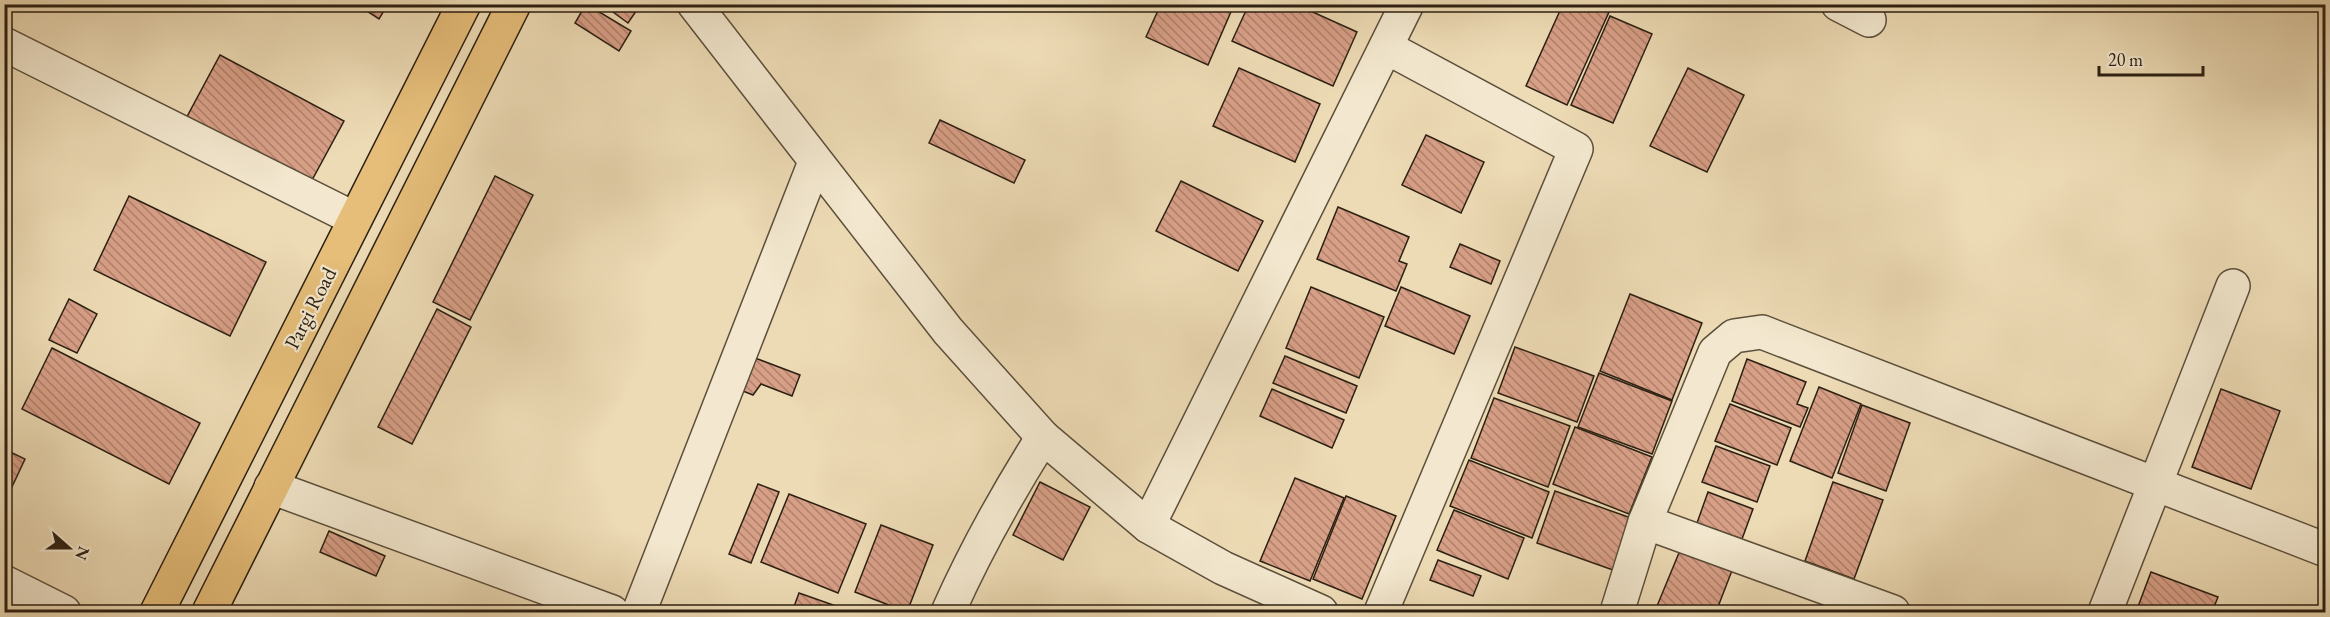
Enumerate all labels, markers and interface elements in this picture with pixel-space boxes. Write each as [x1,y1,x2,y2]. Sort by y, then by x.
scale bar [2099,39,2202,77]
text: 20 m [2108,48,2143,71]
street label: Pargi Road [278,262,342,354]
north arrow [39,518,99,578]
text: N [70,543,95,563]

